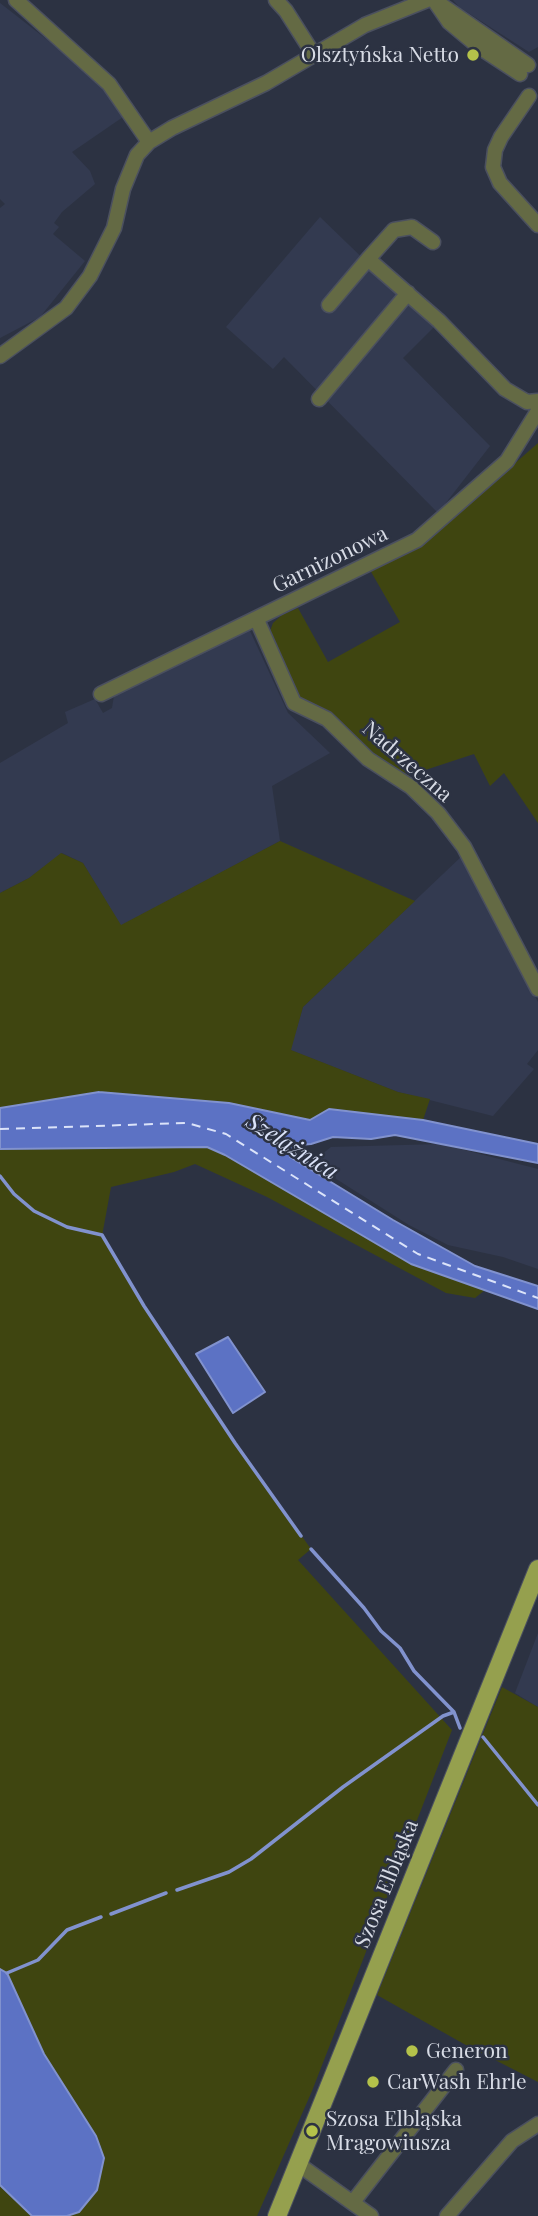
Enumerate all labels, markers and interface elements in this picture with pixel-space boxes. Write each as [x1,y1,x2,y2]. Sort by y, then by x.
place label: Olsztyńska Netto [301,42,459,68]
marker: Olsztyńska Netto [465,47,481,63]
street label: Garnizonowa [268,521,392,599]
street label: Nadrzeczna [357,716,457,808]
water label: Szelążnica [241,1108,343,1186]
street label: Szosa Elbląska [350,1816,424,1952]
place label: Generon [426,2038,508,2064]
marker: Generon [404,2043,420,2059]
place label: CarWash Ehrle [387,2069,527,2095]
marker: CarWash Ehrle [365,2074,381,2090]
place label: Szosa Elbląska Mrągowiusza [326,2106,462,2156]
marker: Szosa Elbląska Mrągowiusza [304,2123,320,2139]

